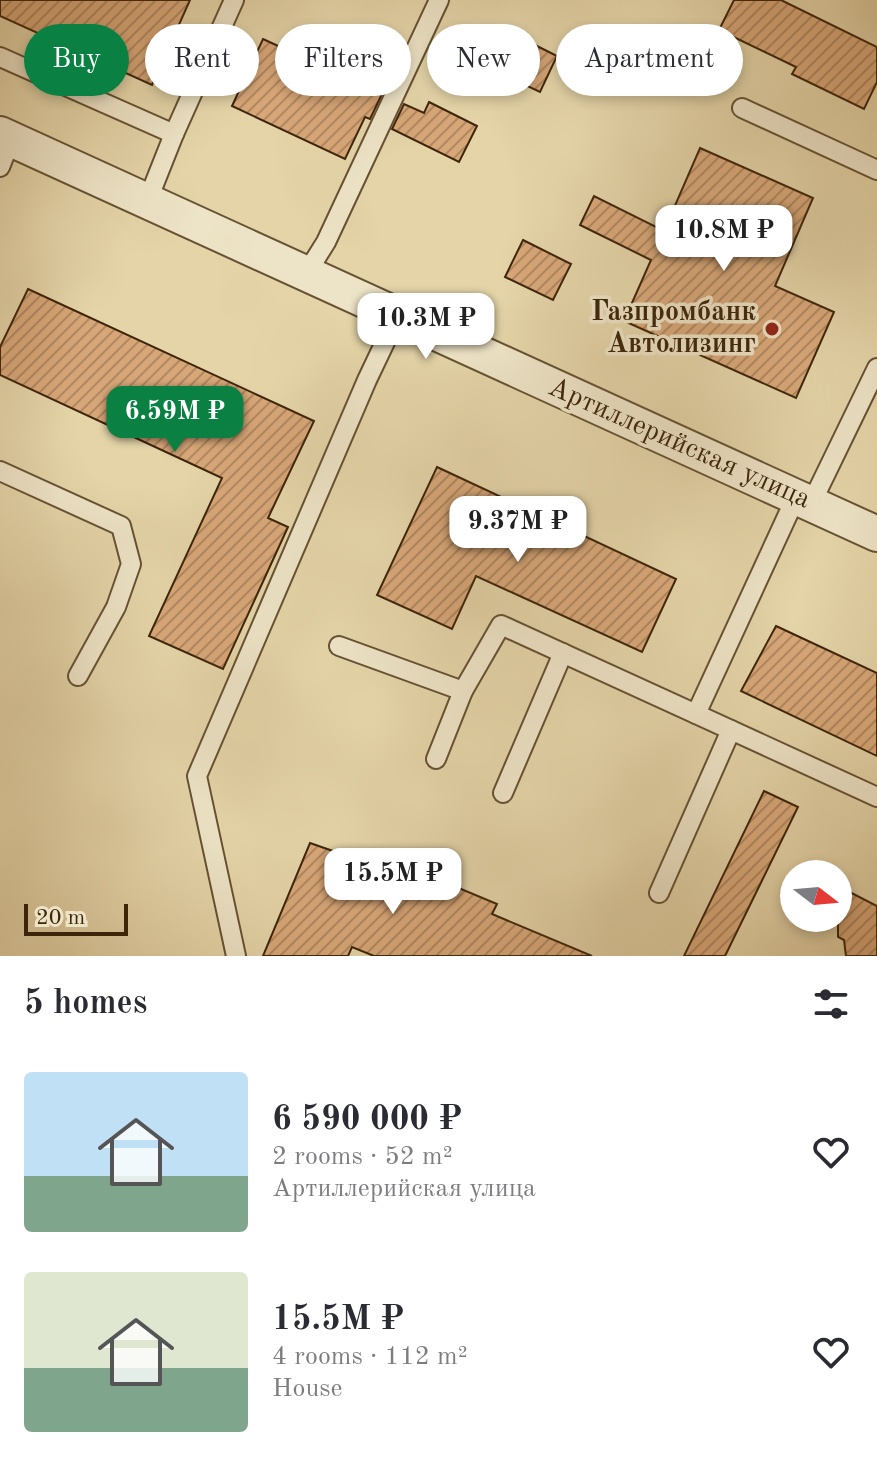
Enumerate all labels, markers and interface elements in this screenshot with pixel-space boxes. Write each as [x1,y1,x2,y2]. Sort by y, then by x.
chip: Buy [24,24,129,96]
chip: Rent [145,24,259,96]
chip: Filters [275,24,411,96]
chip: New [427,24,540,96]
chip: Apartment [556,24,743,96]
pin: 10.8M ₽ [650,205,798,273]
text: 10.8M ₽ [673,218,775,244]
pin: 10.3M ₽ [352,293,500,361]
place label: Газпромбанк Автолизинг [591,299,756,359]
text: 10.3M ₽ [375,306,477,332]
marker: Газпромбанк Автолизинг [763,320,781,338]
street label: Артиллерийская улица [544,373,815,515]
pin: 6.59M ₽ [101,386,249,454]
text: 6.59M ₽ [124,399,226,425]
pin: 9.37M ₽ [444,496,592,564]
text: 9.37M ₽ [467,509,569,535]
pin: 15.5M ₽ [319,848,467,916]
north arrow [780,860,852,932]
map controls [780,860,852,932]
text: 15.5M ₽ [342,861,444,887]
scale bar [24,900,128,936]
text: 20 m [36,907,85,929]
icon: filters [809,982,853,1026]
text: 5 homes [24,987,147,1021]
text: 6 590 000 ₽ [272,1103,462,1137]
icon: home [88,1104,184,1200]
icon: heart [809,1130,853,1174]
text: 2 rooms · 52 m² [272,1144,453,1170]
text: Артиллерийская улица [272,1176,536,1202]
text: 15.5M ₽ [272,1303,404,1337]
icon: home [88,1304,184,1400]
icon: heart [809,1330,853,1374]
text: 4 rooms · 112 m² [272,1344,468,1370]
text: House [272,1376,343,1402]

